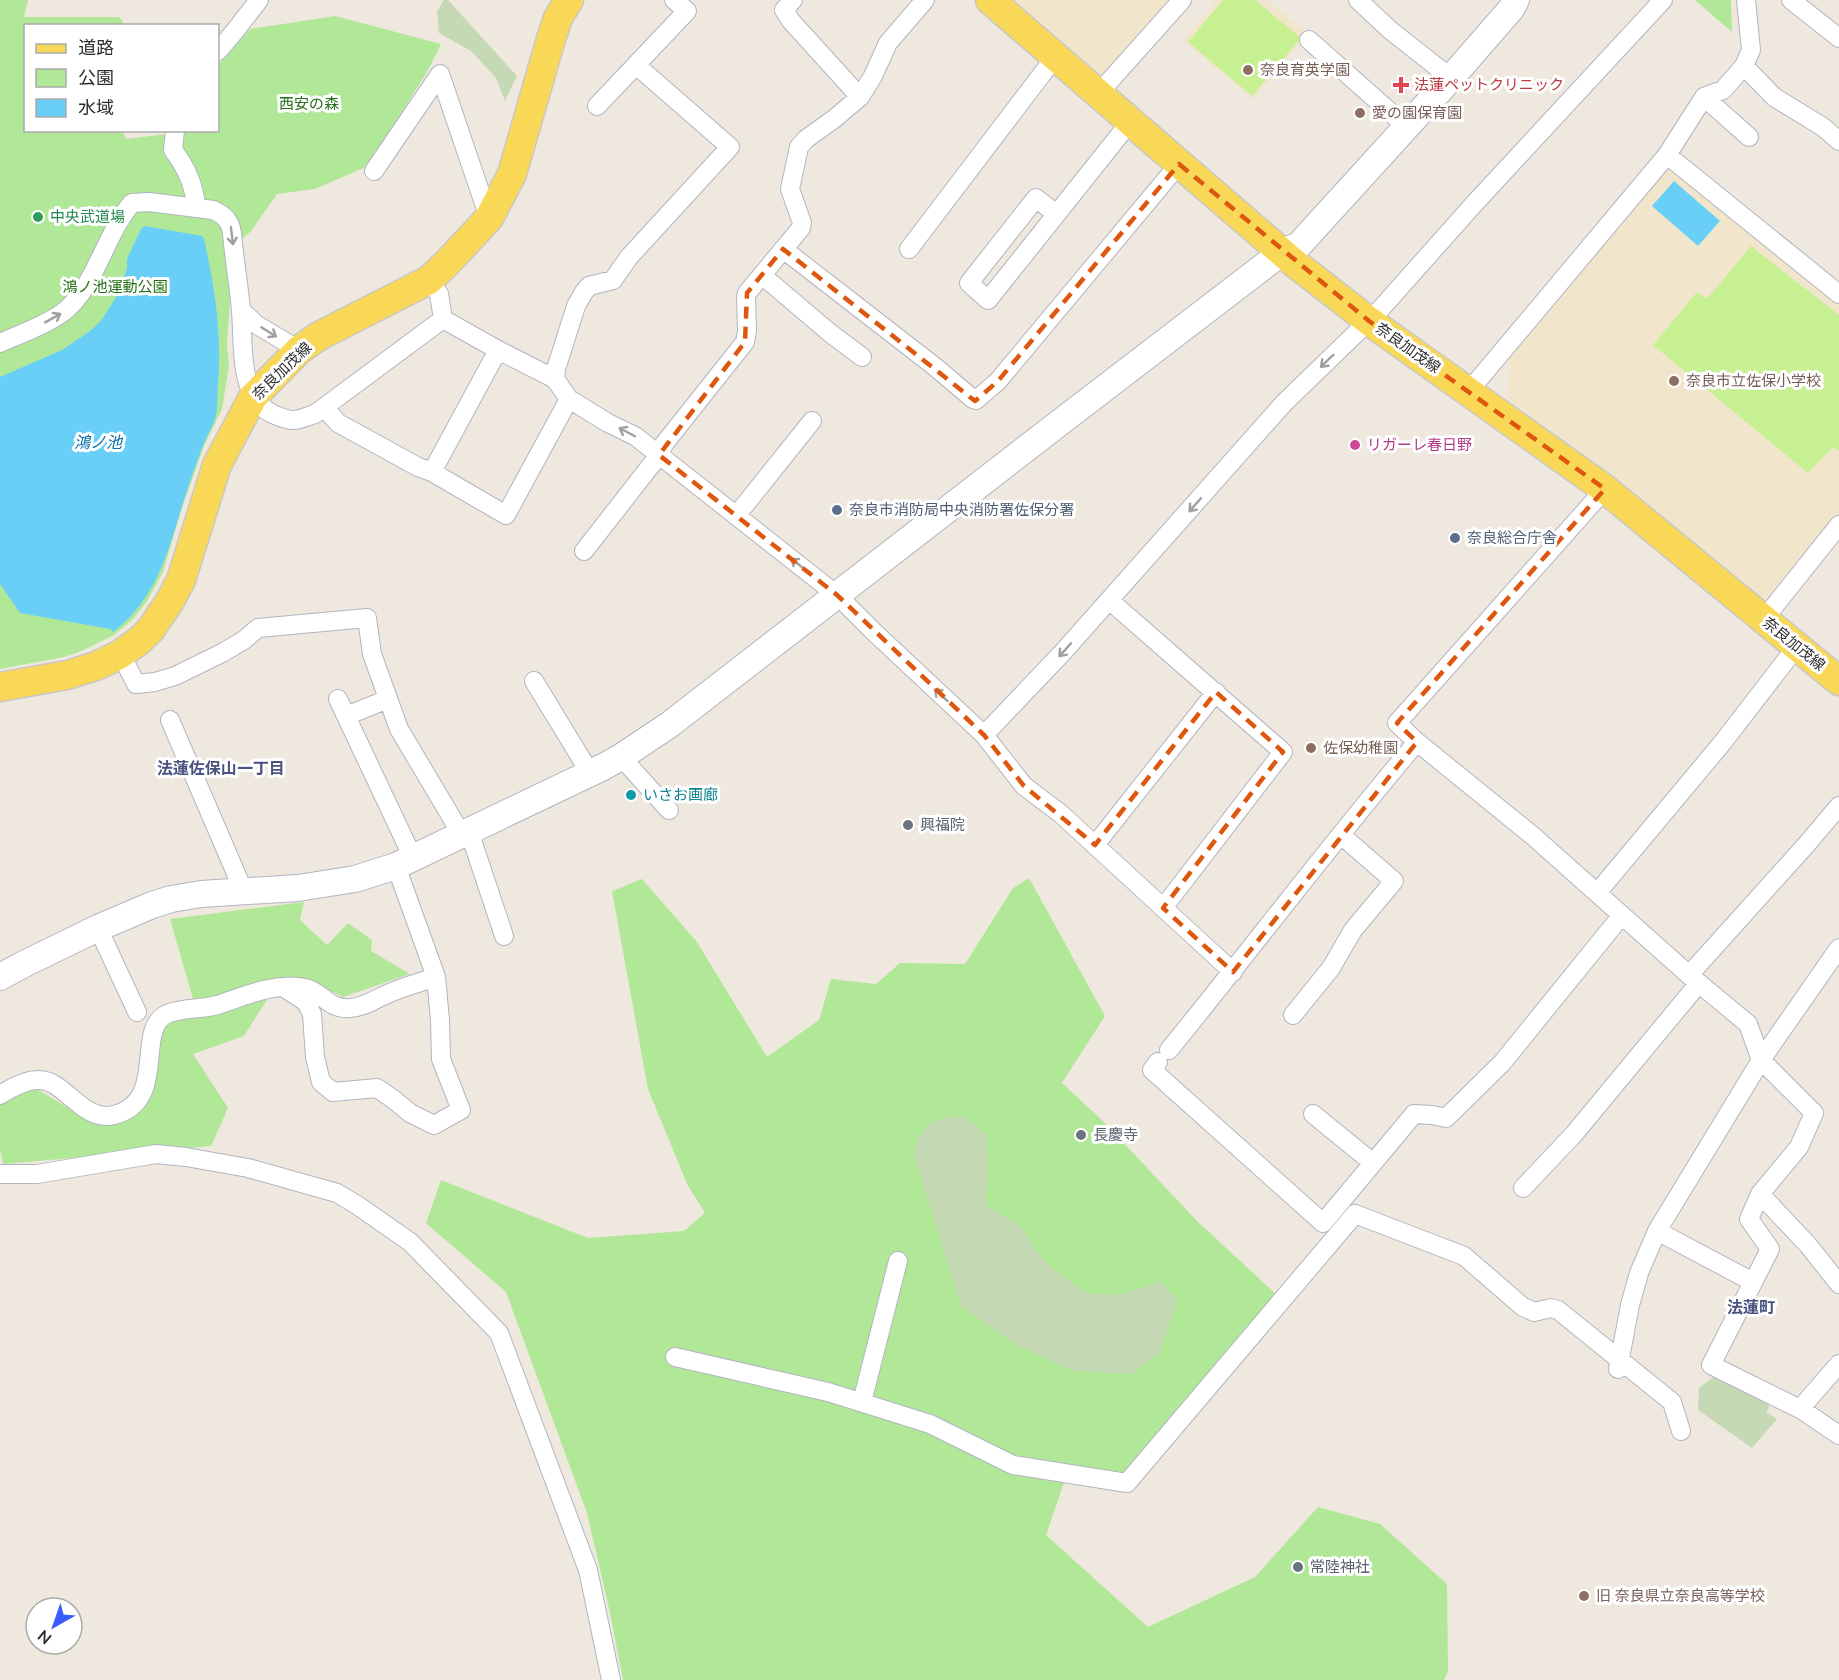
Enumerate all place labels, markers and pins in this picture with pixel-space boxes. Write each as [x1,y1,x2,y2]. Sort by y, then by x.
place label: 奈良育英学園 [1260,60,1350,80]
marker: 奈良育英学園 [1241,63,1255,77]
place label: 法蓮ペットクリニック [1414,75,1564,95]
marker: 法蓮ペットクリニック [1392,76,1410,94]
place label: 愛の園保育園 [1372,103,1462,123]
marker: 愛の園保育園 [1353,106,1367,120]
place label: 中央武道場 [50,207,125,227]
marker: 中央武道場 [31,210,45,224]
place label: 奈良市立佐保小学校 [1686,371,1821,391]
marker: 奈良市立佐保小学校 [1667,374,1681,388]
place label: リガーレ春日野 [1367,435,1472,455]
marker: リガーレ春日野 [1348,438,1362,452]
place label: 奈良市消防局中央消防署佐保分署 [849,500,1074,520]
marker: 奈良市消防局中央消防署佐保分署 [830,503,844,517]
place label: 奈良総合庁舎 [1467,528,1557,548]
marker: 奈良総合庁舎 [1448,531,1462,545]
place label: 佐保幼稚園 [1323,738,1398,758]
marker: 佐保幼稚園 [1304,741,1318,755]
place label: いさお画廊 [643,785,718,805]
marker: いさお画廊 [624,788,638,802]
place label: 興福院 [920,815,965,835]
marker: 興福院 [901,818,915,832]
place label: 長慶寺 [1093,1125,1138,1145]
marker: 長慶寺 [1074,1128,1088,1142]
place label: 常陸神社 [1310,1557,1370,1577]
marker: 常陸神社 [1291,1560,1305,1574]
place label: 旧 奈良県立奈良高等学校 [1596,1586,1765,1606]
marker: 旧 奈良県立奈良高等学校 [1577,1589,1591,1603]

